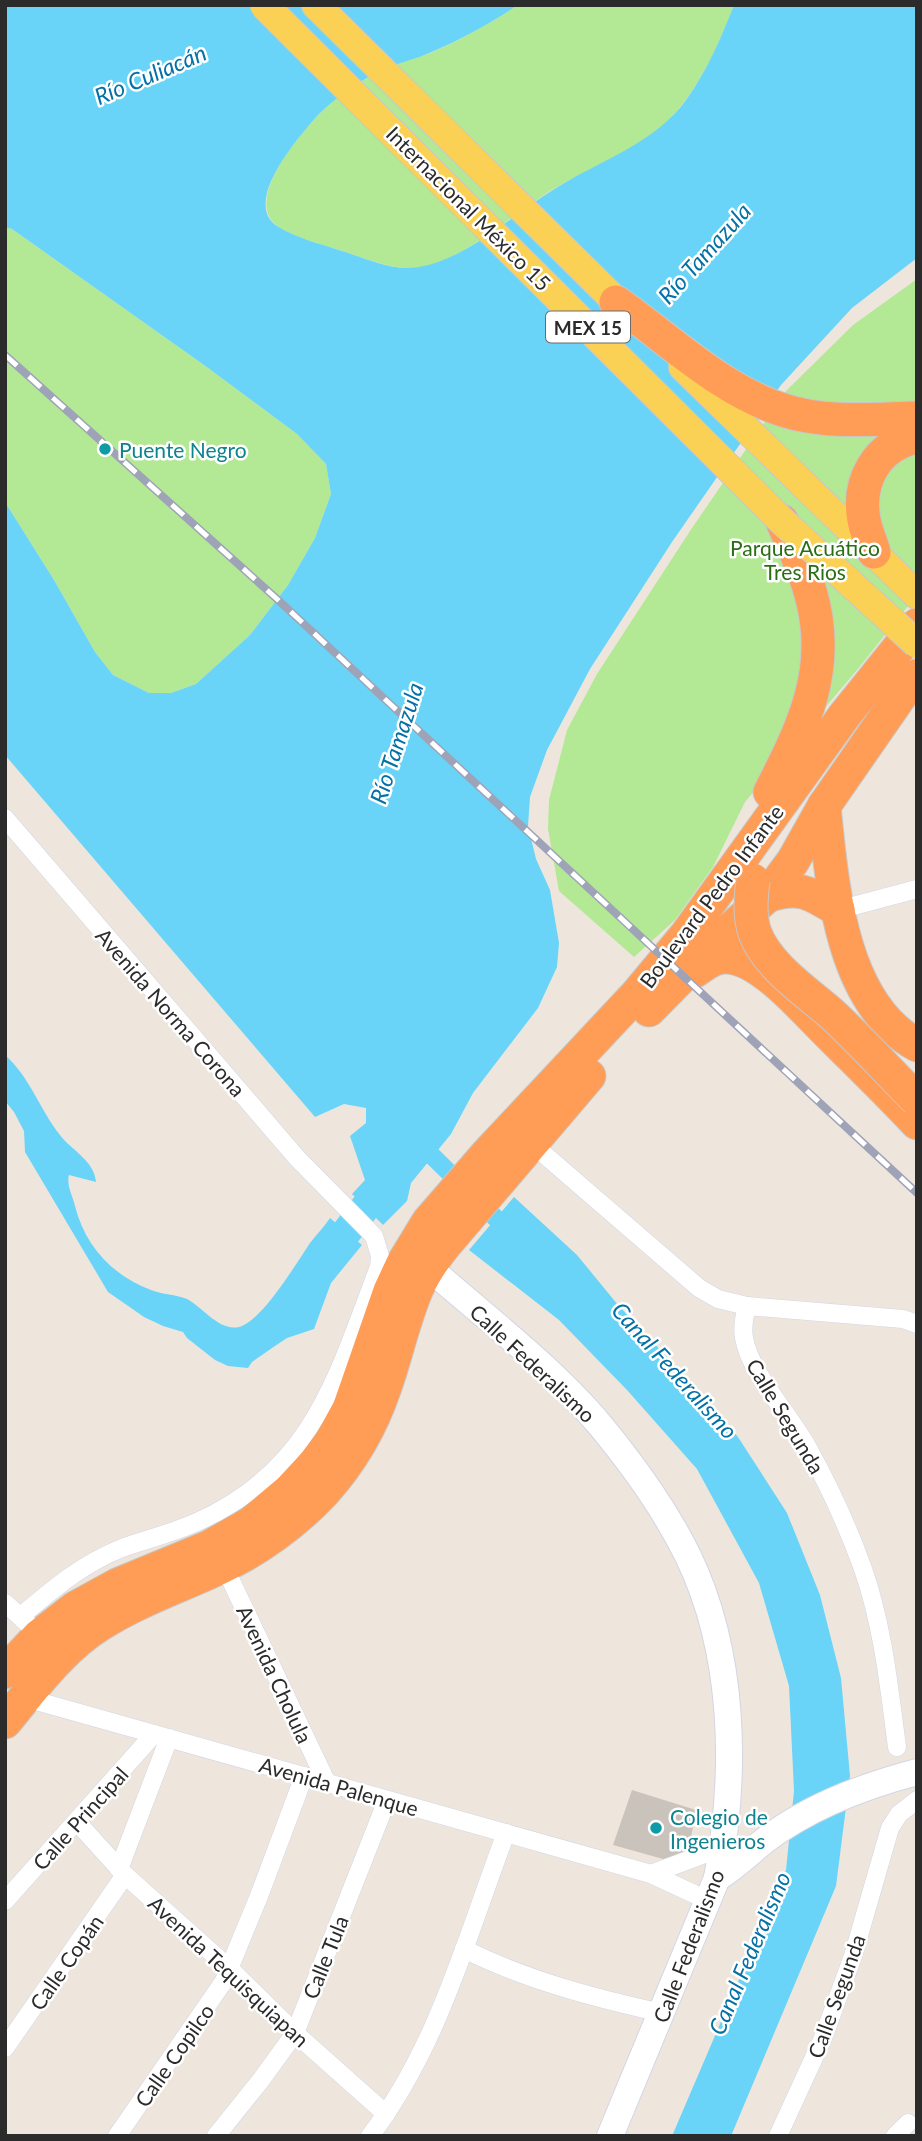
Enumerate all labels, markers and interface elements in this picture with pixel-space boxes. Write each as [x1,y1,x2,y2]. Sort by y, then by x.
water label: Río Culiacán [90,38,210,110]
street label: Internacional México 15 [382,121,556,295]
water label: Río Tamazula [652,197,756,309]
road number: MEX 15 [546,312,630,342]
place label: Puente Negro [119,437,247,462]
marker: Puente Negro [97,441,113,457]
park label: Parque Acuático Tres Rios [730,535,880,584]
water label: Río Tamazula [363,679,429,807]
street label: Boulevard Pedro Infante [634,800,788,992]
street label: Avenida Norma Corona [91,923,251,1101]
water label: Canal Federalismo [606,1296,744,1444]
street label: Calle Federalismo [465,1299,601,1427]
street label: Calle Segunda [742,1354,830,1478]
street label: Avenida Cholula [232,1601,318,1747]
street label: Avenida Palenque [257,1751,421,1821]
street label: Calle Principal [27,1761,133,1875]
place label: Colegio de Ingenieros [670,1804,768,1853]
marker: Colegio de Ingenieros [648,1820,664,1836]
street label: Calle Federalismo [647,1866,729,2026]
water label: Canal Federalismo [702,1867,796,2039]
street label: Avenida Tequisquiapan [144,1890,314,2052]
street label: Calle Copán [24,1910,108,2014]
street label: Calle Tula [297,1912,353,2002]
street label: Calle Segunda [802,1931,870,2061]
street label: Calle Copilco [129,1999,219,2111]

